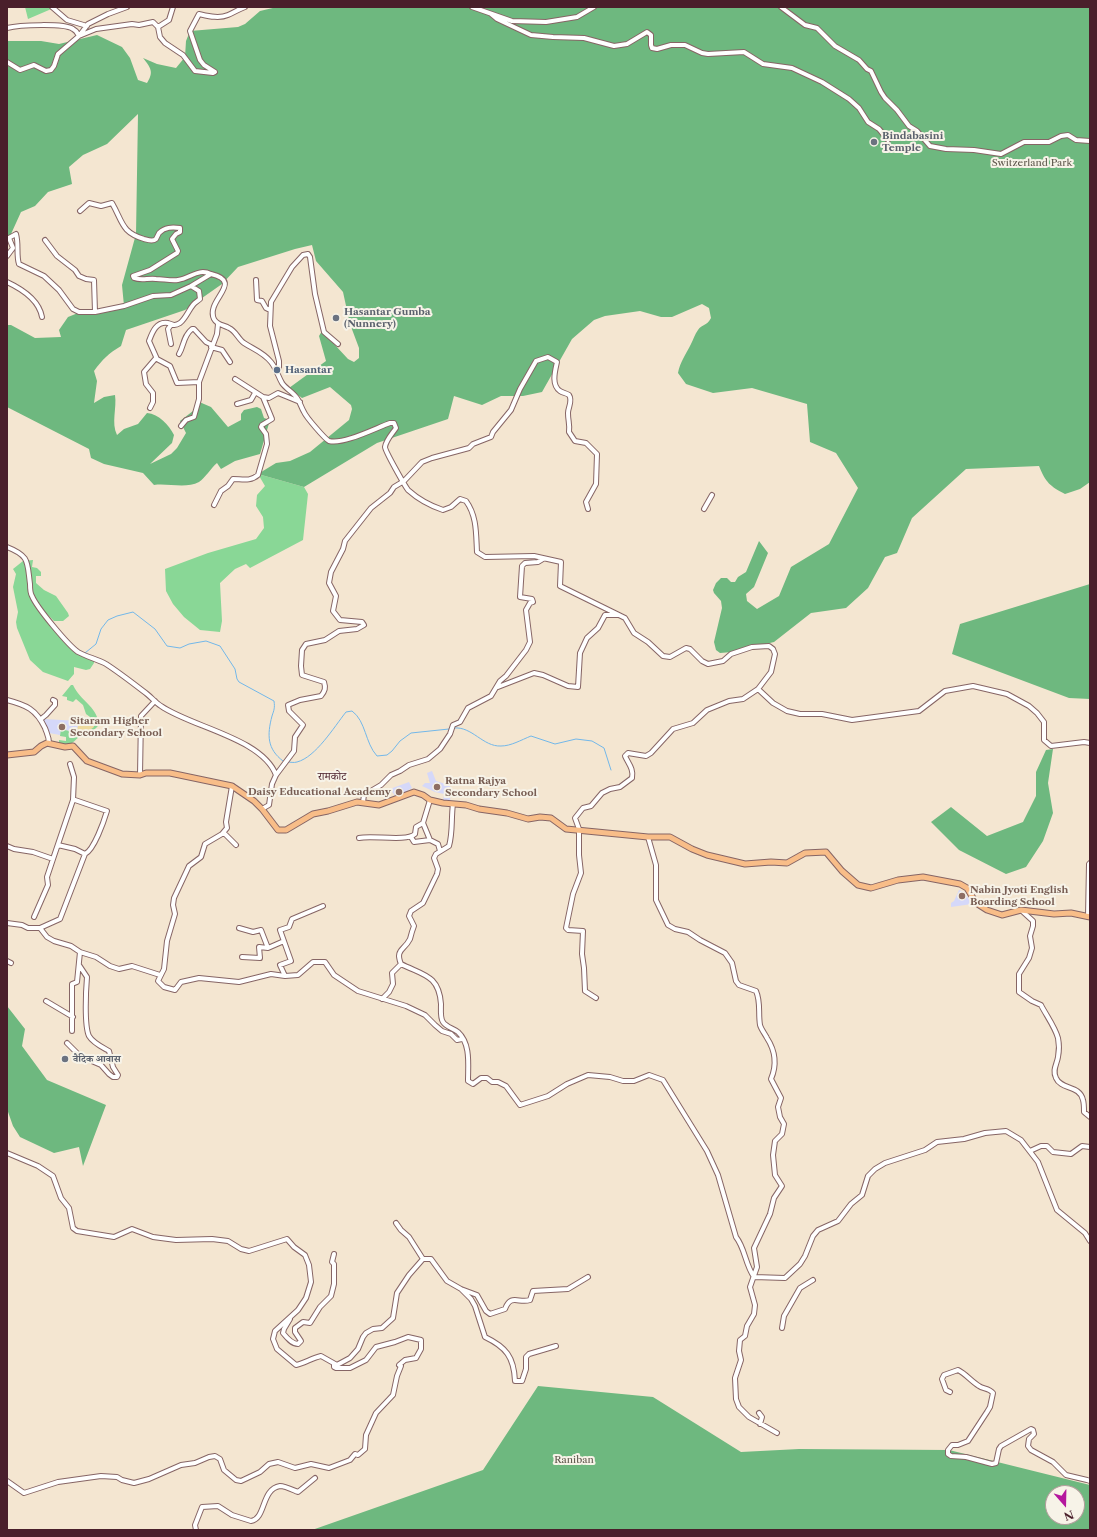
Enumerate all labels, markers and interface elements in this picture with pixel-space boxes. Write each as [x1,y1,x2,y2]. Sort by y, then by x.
place label: Bindabasini Temple [882,130,943,154]
marker: Bindabasini Temple [869,137,879,147]
park label: Switzerland Park [992,157,1072,169]
place label: Hasantar Gumba (Nunnery) [344,306,431,330]
marker: Hasantar Gumba (Nunnery) [331,313,341,323]
place label: Hasantar [285,364,332,376]
marker: Hasantar [272,365,282,375]
place label: Sitaram Higher Secondary School [70,715,162,738]
marker: Sitaram Higher Secondary School [57,722,67,732]
district label: रामकोट [318,770,346,784]
place label: Ratna Rajya Secondary School [445,775,537,798]
marker: Ratna Rajya Secondary School [432,782,442,792]
place label: Daisy Educational Academy [248,786,391,798]
marker: Daisy Educational Academy [394,787,404,797]
place label: Nabin Jyoti English Boarding School [970,884,1068,908]
marker: Nabin Jyoti English Boarding School [957,891,967,901]
place label: वैदिक आवास [73,1053,121,1065]
marker: वैदिक आवास [60,1054,70,1064]
park label: Raniban [554,1454,594,1466]
north arrow [1045,1485,1085,1525]
text: N [1062,1507,1076,1524]

